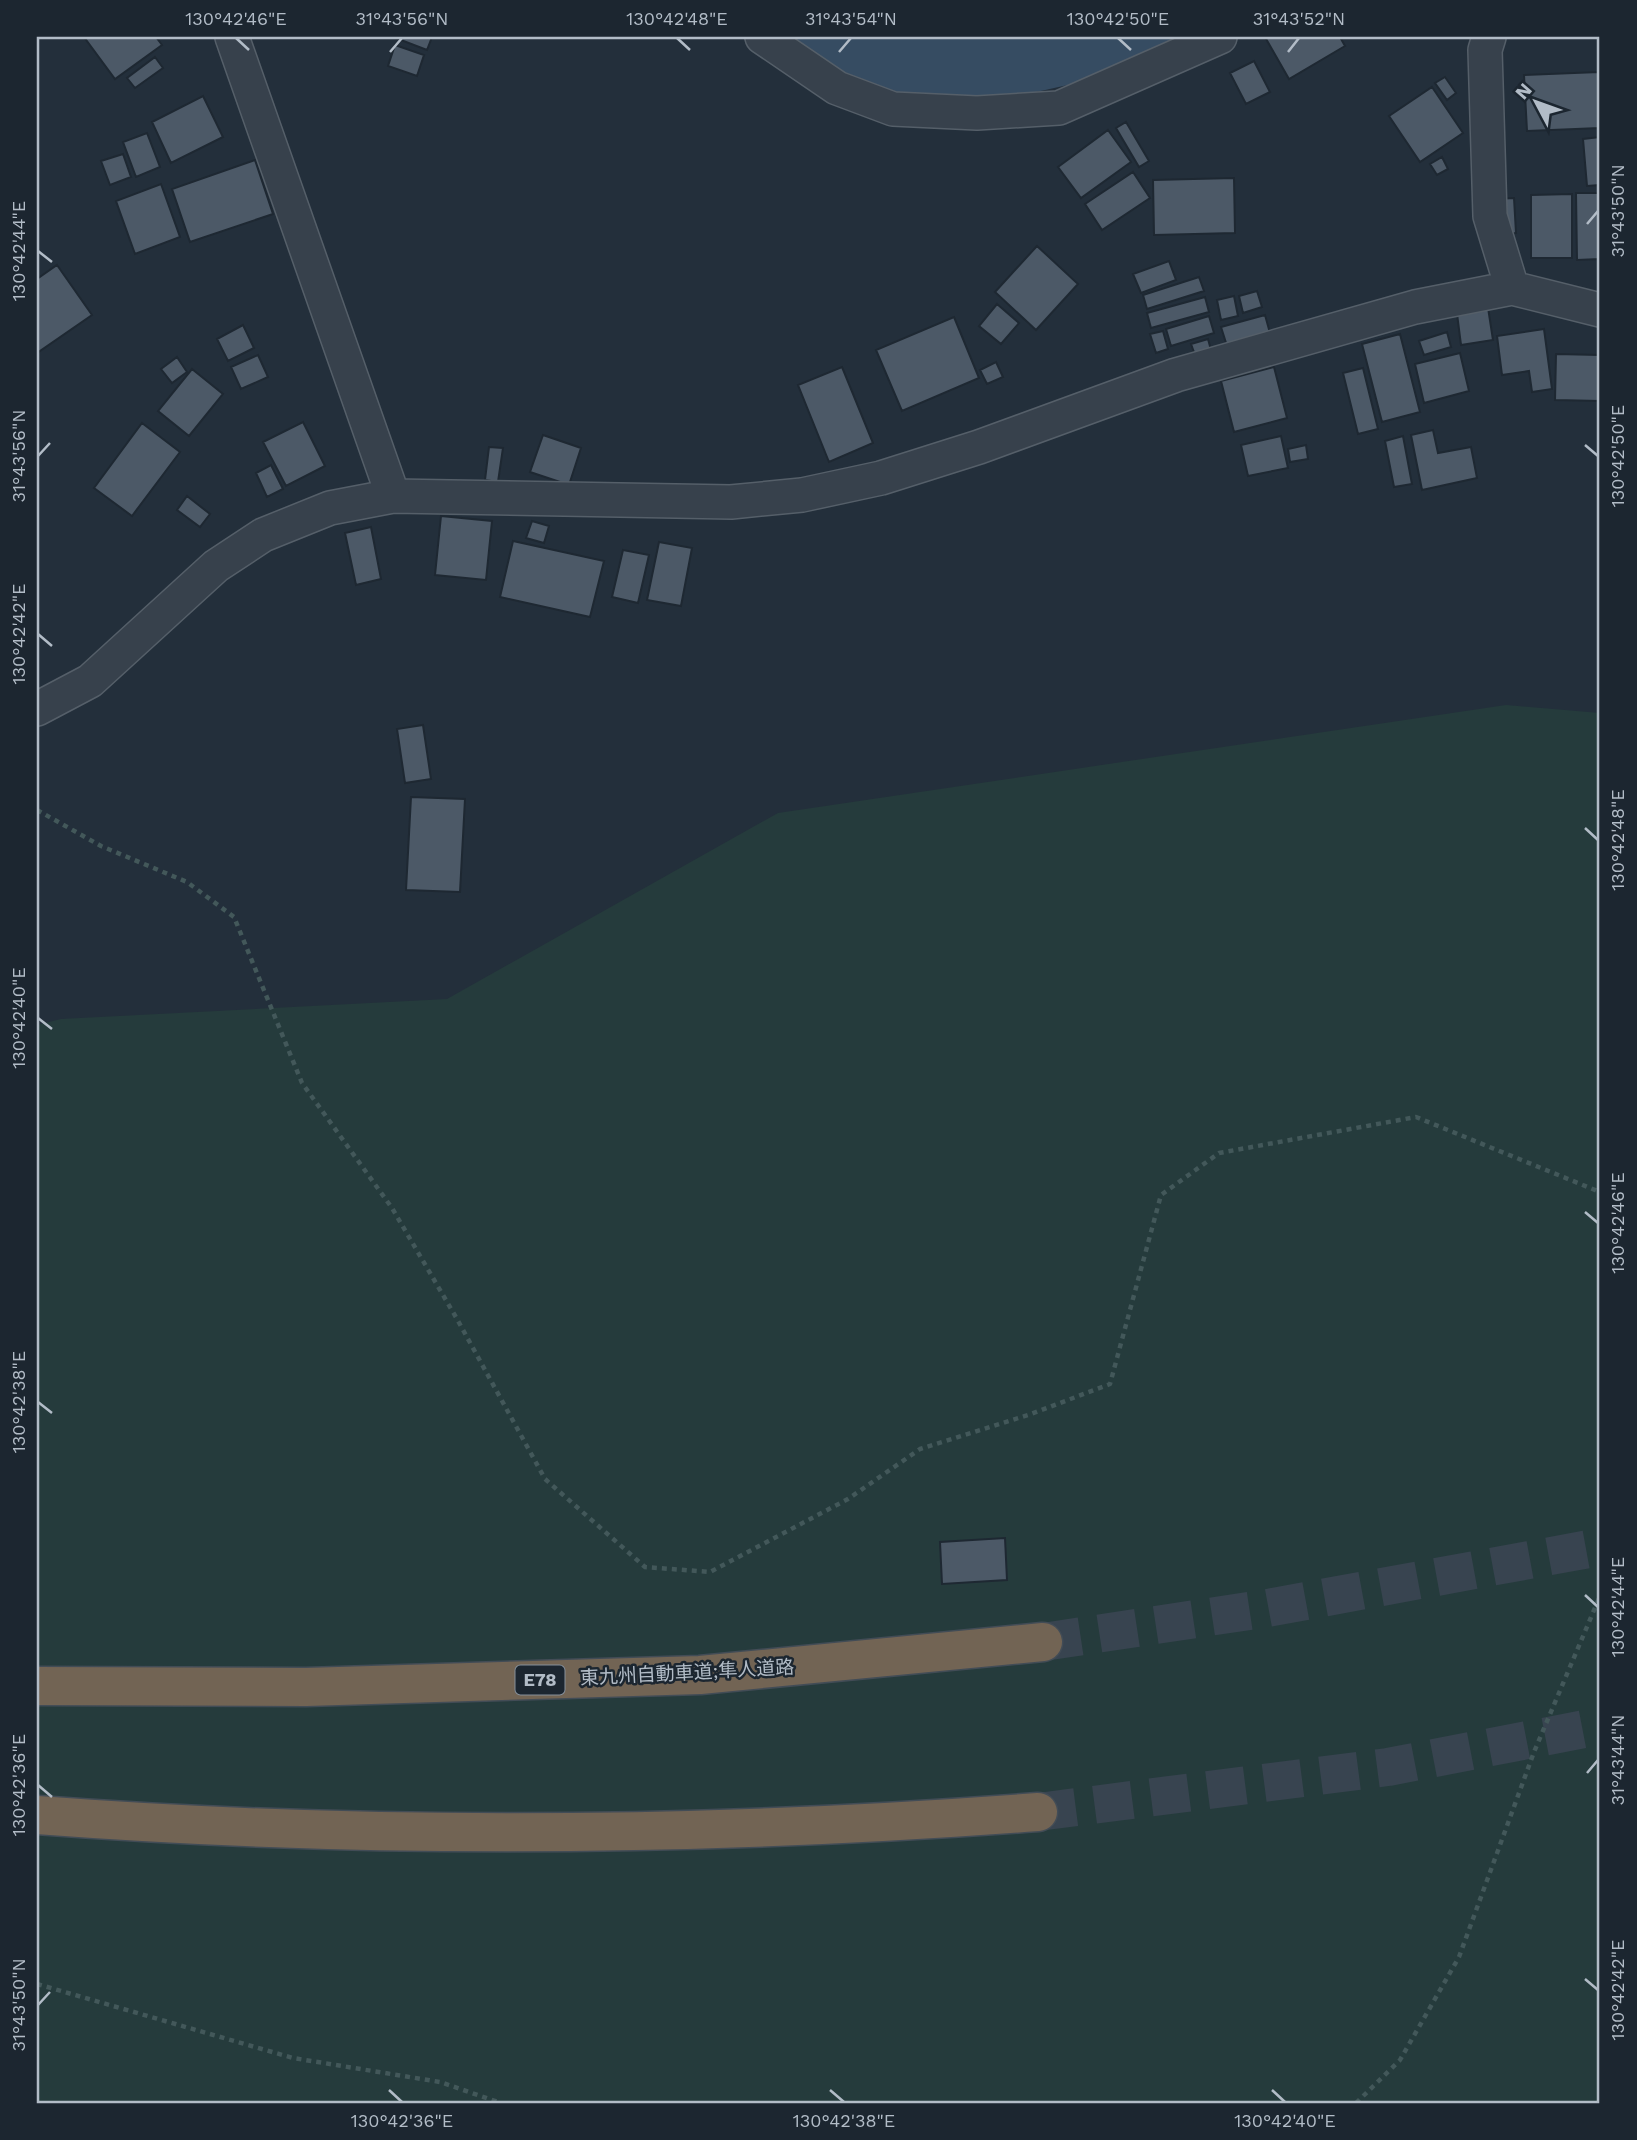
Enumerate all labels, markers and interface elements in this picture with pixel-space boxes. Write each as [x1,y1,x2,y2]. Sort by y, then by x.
text: 130°42'46"E [185,8,287,29]
text: 31°43'56"N [356,8,448,29]
text: 130°42'48"E [626,8,728,29]
text: 31°43'54"N [805,8,897,29]
text: 130°42'50"E [1067,8,1169,29]
text: 31°43'52"N [1253,8,1345,29]
north arrow [1500,66,1570,136]
text: N [1510,78,1537,104]
text: 31°43'50"N [1607,164,1628,258]
text: 130°42'44"E [8,201,29,301]
text: 130°42'50"E [1607,405,1628,507]
text: 31°43'56"N [8,410,29,502]
text: 130°42'42"E [8,584,29,684]
text: 130°42'48"E [1607,789,1628,891]
text: 130°42'40"E [8,967,29,1069]
text: 130°42'46"E [1607,1172,1628,1274]
text: 130°42'38"E [8,1351,29,1453]
text: 130°42'44"E [1607,1557,1628,1657]
street label: 東九州自動車道;隼人道路 [579,1655,795,1690]
road number: E78 [516,1666,564,1694]
text: 31°43'44"N [1607,1715,1628,1805]
text: 130°42'36"E [8,1734,29,1836]
text: 130°42'42"E [1607,1940,1628,2040]
text: 31°43'50"N [8,1958,29,2052]
text: 130°42'36"E [351,2110,453,2131]
text: 130°42'38"E [793,2110,895,2131]
text: 130°42'40"E [1234,2110,1336,2131]

